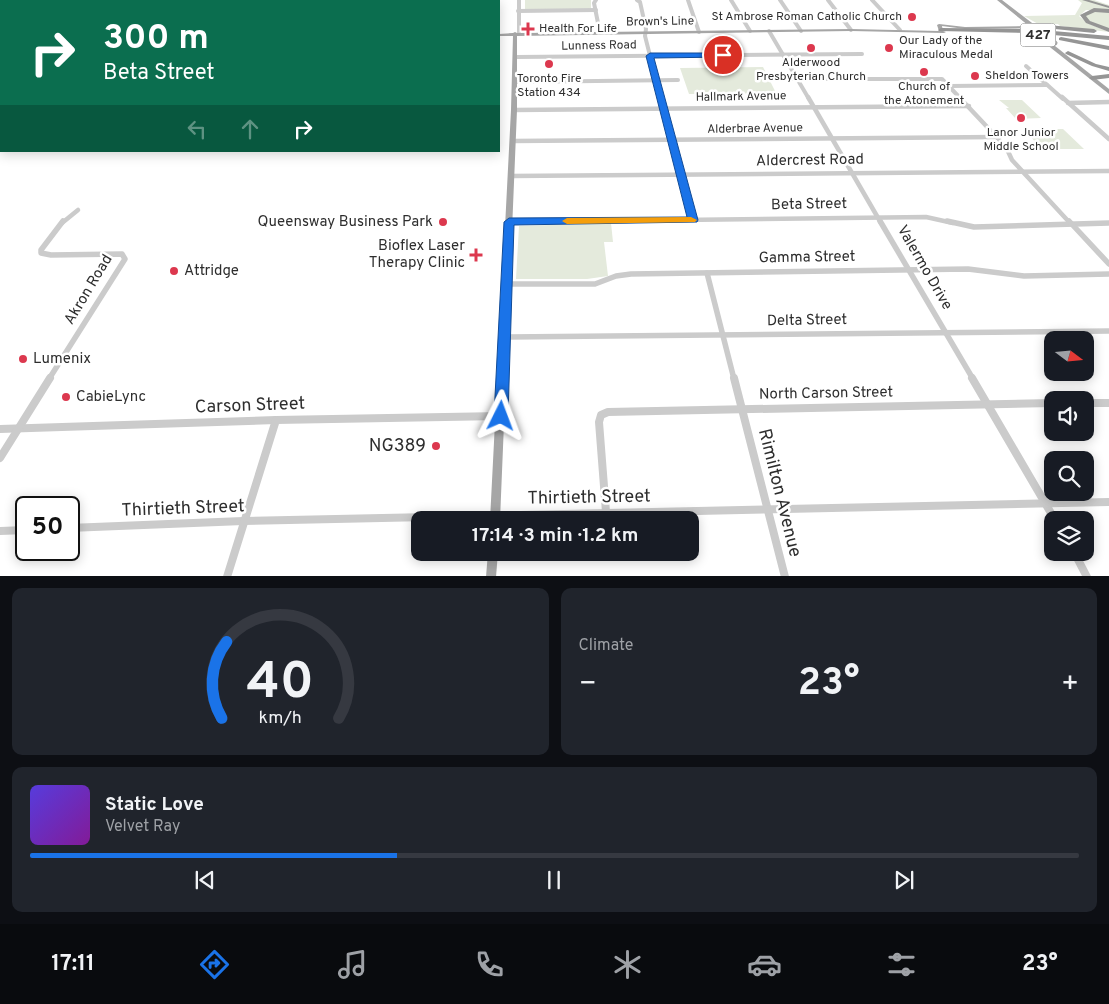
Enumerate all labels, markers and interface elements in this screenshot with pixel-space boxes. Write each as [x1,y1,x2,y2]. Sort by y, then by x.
place label: St Ambrose Roman Catholic Church [711,9,902,25]
marker: St Ambrose Roman Catholic Church [906,11,918,23]
street label: Brown's Line [626,13,694,31]
text: 300 m [103,17,209,61]
icon: right [20,20,85,85]
place label: Health For Life [539,21,617,37]
marker: Health For Life [521,22,535,36]
road number: 427 [1020,24,1056,46]
place label: Our Lady of the Miraculous Medal [899,33,993,63]
pin [702,34,744,76]
street label: Lunness Road [561,37,637,55]
icon: arrive [709,41,737,69]
marker: Alderwood Presbyterian Church [805,42,817,54]
marker: Our Lady of the Miraculous Medal [883,42,895,54]
place label: Alderwood Presbyterian Church [756,55,866,85]
marker: Toronto Fire Station 434 [543,58,555,70]
text: Beta Street [103,60,215,87]
marker: Church of the Atonement [918,66,930,78]
place label: Sheldon Towers [985,68,1069,84]
marker: Sheldon Towers [969,70,981,82]
place label: Toronto Fire Station 434 [517,71,581,101]
place label: Church of the Atonement [884,79,964,109]
street label: Hallmark Avenue [695,88,787,106]
marker: Lanor Junior Middle School [1015,112,1027,124]
icon: left [183,115,211,143]
icon: ahead [236,115,264,143]
icon: right [289,115,317,143]
street label: Alderbrae Avenue [707,120,803,138]
place label: Lanor Junior Middle School [983,125,1059,155]
street label: Aldercrest Road [756,151,864,171]
street label: Beta Street [771,195,847,215]
place label: Queensway Business Park [258,213,433,232]
marker: Queensway Business Park [437,216,449,228]
street label: Valermo Drive [892,222,956,314]
place label: Bioflex Laser Therapy Clinic [369,237,465,273]
marker: Bioflex Laser Therapy Clinic [469,248,483,262]
street label: Gamma Street [758,248,856,268]
street label: Akron Road [61,251,117,329]
place label: Attridge [184,262,239,281]
marker: Attridge [168,265,180,277]
street label: Delta Street [767,311,847,331]
north arrow [1044,331,1094,381]
map controls [1044,331,1094,561]
place label: Lumenix [33,350,91,369]
marker: Lumenix [17,353,29,365]
street label: North Carson Street [759,383,893,405]
place label: CabieLync [76,388,146,407]
position arrow [474,389,526,441]
marker: CabieLync [60,391,72,403]
button: sound [1044,391,1094,441]
street label: Carson Street [194,393,306,419]
street label: Rimilton Avenue [752,426,806,560]
place label: NG389 [369,435,426,458]
marker: NG389 [430,440,442,452]
button: search [1044,451,1094,501]
street label: Thirtieth Street [527,485,651,511]
street label: Thirtieth Street [121,495,245,523]
speed limit sign: 50 [15,496,80,561]
button: layers [1044,511,1094,561]
text: 17:14 · 3 min · 1.2 km [472,524,638,548]
text: Climate [579,636,633,656]
text: 40 [246,651,314,717]
text: 23° [798,660,860,709]
text: − [579,667,597,703]
text: + [1061,667,1079,703]
text: km/h [259,707,302,730]
text: Static Love [105,793,204,817]
text: Velvet Ray [105,817,180,837]
icon: previous [191,866,219,894]
icon: pause [540,866,568,894]
icon: next [890,866,918,894]
icon: directions [197,947,232,982]
icon: music [335,947,370,982]
icon: phone [472,947,507,982]
icon: climate [610,947,645,982]
icon: car [747,947,782,982]
icon: filters [884,947,919,982]
text: 17:11 [51,951,95,978]
text: 23° [1022,951,1058,978]

